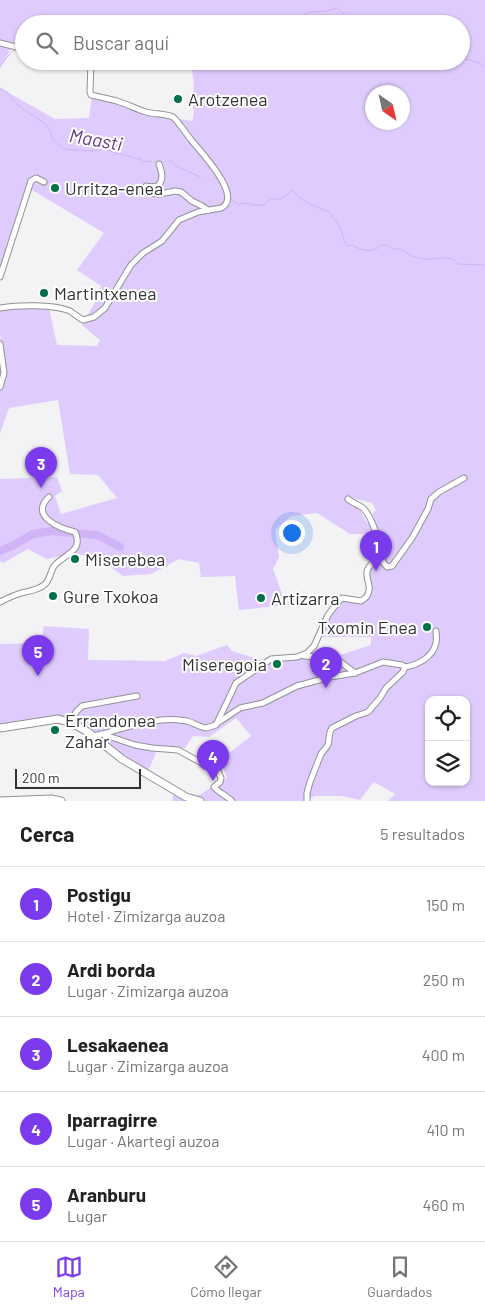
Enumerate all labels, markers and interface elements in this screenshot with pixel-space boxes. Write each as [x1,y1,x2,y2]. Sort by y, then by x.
search box [15,15,470,70]
icon: search [33,29,61,57]
text: Buscar aquí [73,31,169,54]
north arrow [365,85,410,130]
place label: Arotzenea [188,88,268,110]
marker: Arotzenea [172,93,184,105]
water label: Maasti [68,123,125,155]
place label: Urritza-enea [65,177,163,199]
marker: Urritza-enea [49,182,61,194]
place label: Martintxenea [54,282,156,304]
marker: Martintxenea [38,287,50,299]
pin: 3 [25,447,57,488]
your location [279,520,305,546]
pin: 1 [360,530,392,571]
place label: Miserebea [85,548,165,570]
marker: Miserebea [69,553,81,565]
place label: Gure Txokoa [63,585,158,607]
place label: Artizarra [271,587,339,609]
marker: Gure Txokoa [47,590,59,602]
marker: Artizarra [255,592,267,604]
place label: Txomin Enea [318,616,417,638]
marker: Txomin Enea [421,621,433,633]
pin: 5 [22,635,54,676]
pin: 2 [310,647,342,688]
place label: Miseregoia [182,653,267,675]
marker: Miseregoia [271,658,283,670]
map controls [425,696,470,786]
button: locate [425,696,470,741]
place label: Errandonea Zahar [65,709,156,752]
marker: Errandonea Zahar [49,724,61,736]
pin: 4 [197,740,229,781]
button: layers [425,741,470,786]
scale bar [15,766,141,789]
text: 200 m [22,769,60,786]
text: Cerca [20,821,74,846]
text: 5 resultados [380,824,465,843]
text: Postigu [67,883,131,906]
text: 1 [33,895,39,914]
text: 150 m [426,895,465,914]
text: Hotel · Zimizarga auzoa [67,906,225,925]
text: Ardi borda [67,958,155,981]
text: 2 [32,970,40,989]
text: 250 m [423,970,465,989]
text: Lugar · Zimizarga auzoa [67,981,229,1000]
text: Lesakaenea [67,1033,168,1056]
text: 3 [32,1045,40,1064]
text: 400 m [422,1045,465,1064]
text: Lugar · Zimizarga auzoa [67,1056,229,1075]
text: Iparragirre [67,1108,157,1131]
text: 4 [31,1120,41,1139]
text: 410 m [427,1120,465,1139]
text: Lugar · Akartegi auzoa [67,1131,220,1150]
text: Aranburu [67,1183,146,1206]
text: 5 [32,1195,40,1214]
text: 460 m [422,1195,465,1214]
text: Lugar [67,1206,107,1225]
tab: Mapa [53,1253,85,1300]
tab: Cómo llegar [190,1253,262,1300]
tab: Guardados [367,1253,432,1300]

